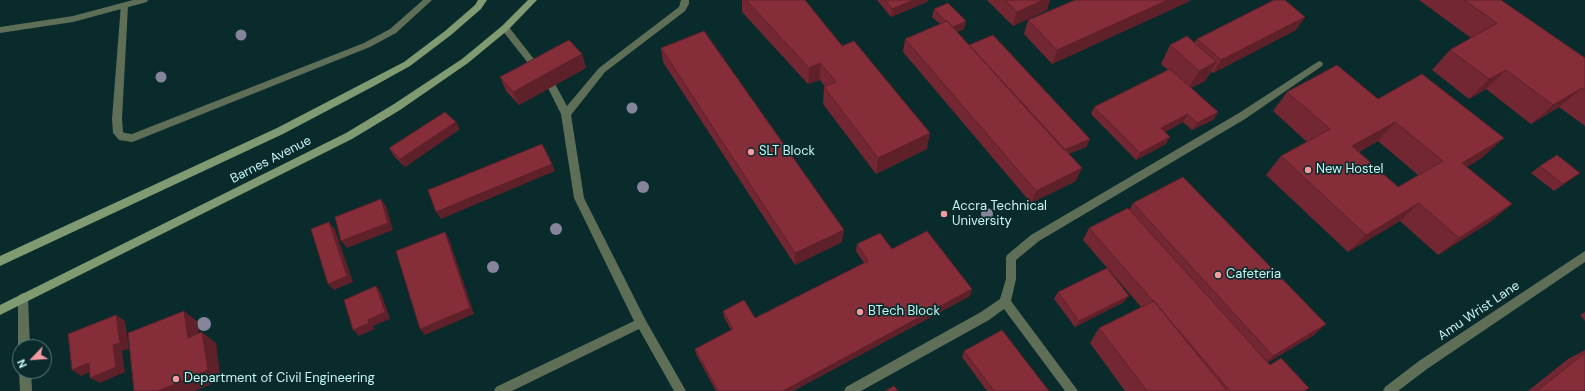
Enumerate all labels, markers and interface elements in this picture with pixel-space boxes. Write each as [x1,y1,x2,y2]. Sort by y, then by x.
street label: Barnes Avenue [228,133,314,187]
place label: SLT Block [759,144,815,160]
marker: SLT Block [746,147,756,157]
place label: New Hostel [1316,162,1383,178]
marker: New Hostel [1303,165,1313,175]
place label: Accra Technical University [952,199,1047,230]
marker: Accra Technical University [939,209,949,219]
place label: Cafeteria [1226,267,1281,283]
marker: Cafeteria [1213,270,1223,280]
street label: Amu Wrist Lane [1435,278,1523,344]
place label: BTech Block [868,304,940,320]
marker: BTech Block [855,307,865,317]
north arrow [12,339,52,379]
text: N [14,357,30,370]
place label: Department of Civil Engineering [184,371,375,387]
marker: Department of Civil Engineering [171,374,181,384]

